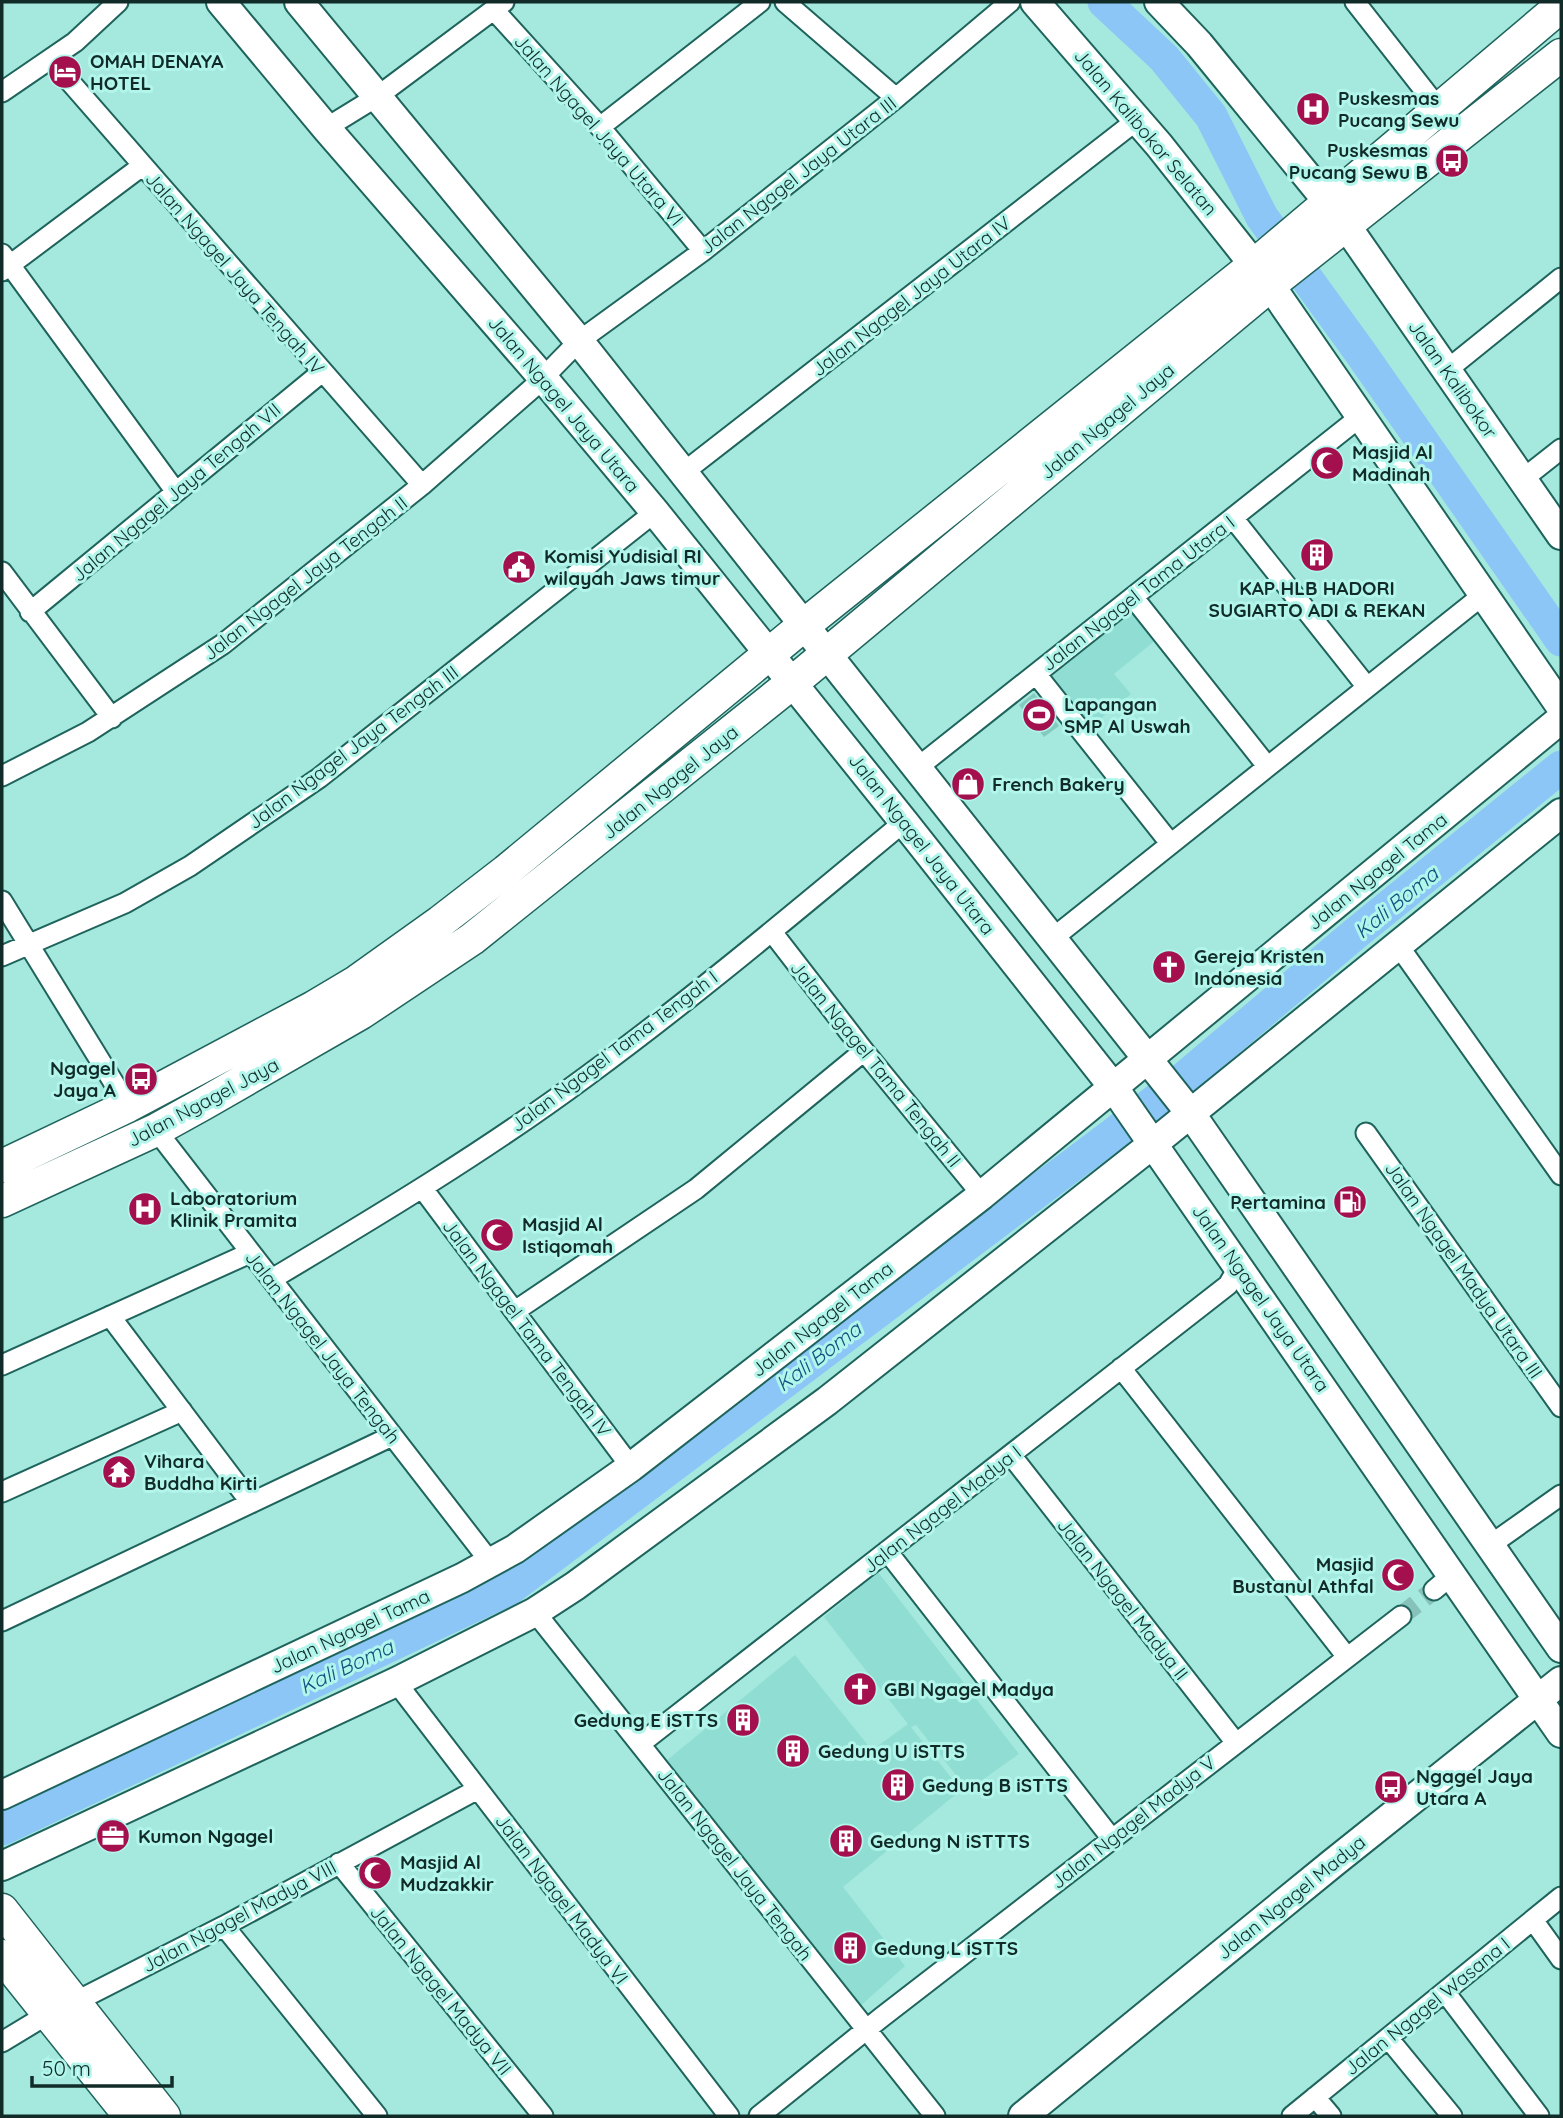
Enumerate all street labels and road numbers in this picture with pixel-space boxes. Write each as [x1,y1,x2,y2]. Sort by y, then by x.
street label: Jalan Ngagel Jaya Utara VI [509,29,689,231]
street label: Jalan Kalibokor Selatan [1069,44,1223,220]
street label: Jalan Ngagel Jaya Utara III [695,91,901,259]
street label: Jalan Ngagel Jaya Tengah IV [140,167,330,379]
street label: Jalan Ngagel Jaya Utara IV [807,211,1015,381]
street label: Jalan Ngagel Jaya Utara [483,311,645,497]
street label: Jalan Kalibokor [1403,315,1503,443]
street label: Jalan Ngagel Jaya [1035,358,1179,484]
street label: Jalan Ngagel Jaya Tengah VII [67,397,285,587]
street label: Jalan Ngagel Jaya Tengah II [198,491,412,665]
street label: Jalan Ngagel Tama Utara I [1037,510,1239,676]
street label: Jalan Ngagel Jaya Tengah III [243,660,463,834]
street label: Jalan Ngagel Jaya [597,720,743,844]
street label: Jalan Ngagel Jaya Utara [844,749,1000,939]
street label: Jalan Ngagel Tama [1302,807,1452,935]
street label: Jalan Ngagel Tama Tengah II [785,956,967,1172]
street label: Jalan Ngagel Tama Tengah I [506,965,722,1137]
street label: Jalan Ngagel Jaya [123,1052,283,1152]
street label: Jalan Ngagel Madya Utara III [1380,1157,1548,1383]
street label: Jalan Ngagel Jaya Utara [1187,1200,1335,1396]
street label: Jalan Ngagel Tama Tengah IV [437,1215,617,1441]
street label: Jalan Ngagel Jaya Tengah [240,1246,406,1448]
street label: Jalan Ngagel Tama [746,1256,898,1382]
street label: Jalan Ngagel Madya I [858,1440,1026,1578]
street label: Jalan Ngagel Madya II [1052,1513,1194,1685]
street label: Jalan Ngagel Tama [266,1584,434,1678]
street label: Jalan Ngagel Madya V [1046,1750,1220,1894]
street label: Jalan Ngagel Jaya Tengah [652,1763,818,1965]
street label: Jalan Ngagel Madya VI [490,1809,634,1989]
street label: Jalan Ngagel Madya [1212,1830,1370,1964]
street label: Jalan Ngagel Madya VIII [138,1855,340,1977]
street label: Jalan Ngagel Madya VII [365,1900,517,2080]
street label: Jalan Ngagel Wasana I [1339,1932,1515,2080]

